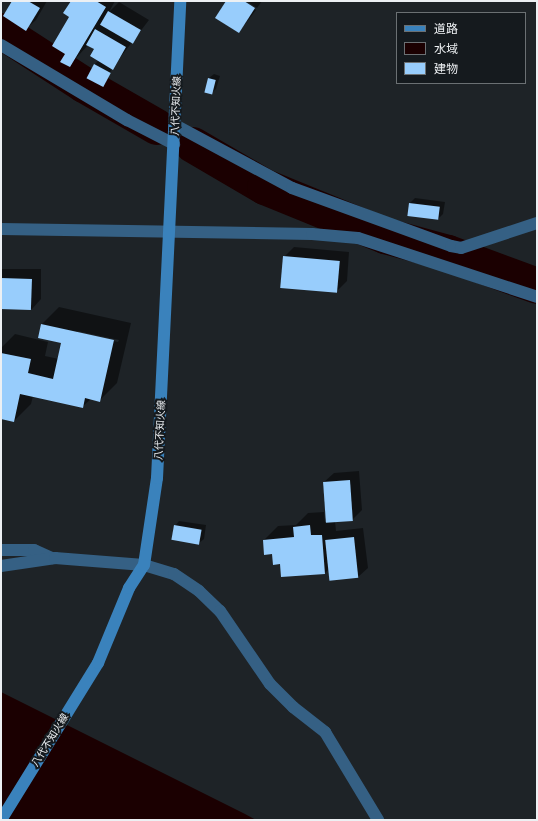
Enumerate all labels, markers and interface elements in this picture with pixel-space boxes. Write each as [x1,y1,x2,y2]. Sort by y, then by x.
legend [396,12,526,84]
text: 道路 [434,20,458,37]
text: 水域 [434,40,458,57]
text: 建物 [434,60,458,77]
street label: 八代不知火線 [169,76,183,136]
street label: 八代不知火線 [152,400,168,460]
street label: 八代不知火線 [29,711,71,769]

